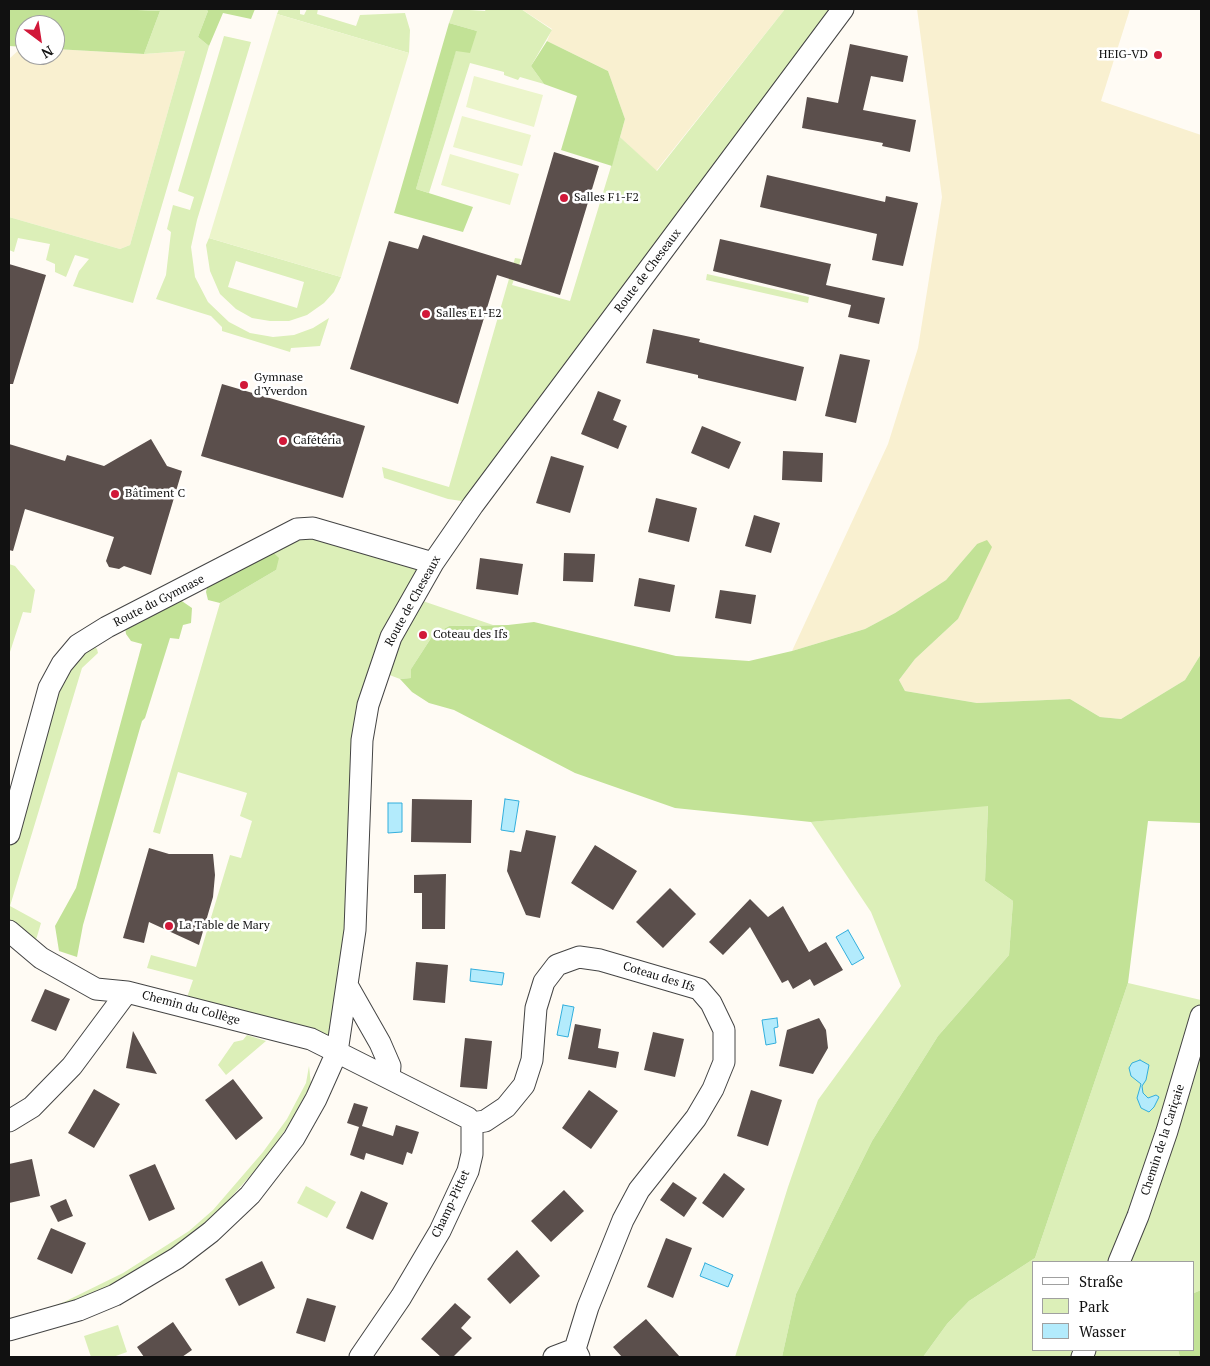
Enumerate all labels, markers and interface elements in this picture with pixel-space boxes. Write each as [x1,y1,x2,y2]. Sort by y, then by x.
north arrow [15,15,65,65]
text: N [38,42,57,63]
place label: HEIG-VD [1099,48,1148,62]
marker: HEIG-VD [1152,49,1164,61]
place label: Salles F1-F2 [574,191,639,205]
marker: Salles F1-F2 [558,192,570,204]
street label: Route de Cheseaux [612,226,684,316]
place label: Salles E1-E2 [436,307,502,321]
marker: Salles E1-E2 [420,308,432,320]
place label: Gymnase d'Yverdon [254,371,307,399]
marker: Gymnase d'Yverdon [238,379,250,391]
place label: Cafétéria [293,434,341,448]
marker: Cafétéria [277,435,289,447]
place label: Bâtiment C [125,487,185,501]
marker: Bâtiment C [109,488,121,500]
street label: Route de Cheseaux [382,553,444,649]
street label: Route du Gymnase [111,572,207,630]
place label: Coteau des Ifs [433,628,508,642]
marker: Coteau des Ifs [417,629,429,641]
place label: La Table de Mary [179,919,270,933]
marker: La Table de Mary [163,920,175,932]
street label: Coteau des Ifs [621,959,697,995]
street label: Chemin du Collège [140,988,242,1028]
street label: Chemin de la Cariçaie [1138,1082,1188,1198]
street label: Champ-Pittet [429,1168,473,1240]
legend [1032,1261,1195,1351]
text: Straße [1079,1271,1123,1291]
text: Park [1079,1296,1109,1316]
text: Wasser [1079,1321,1126,1341]

